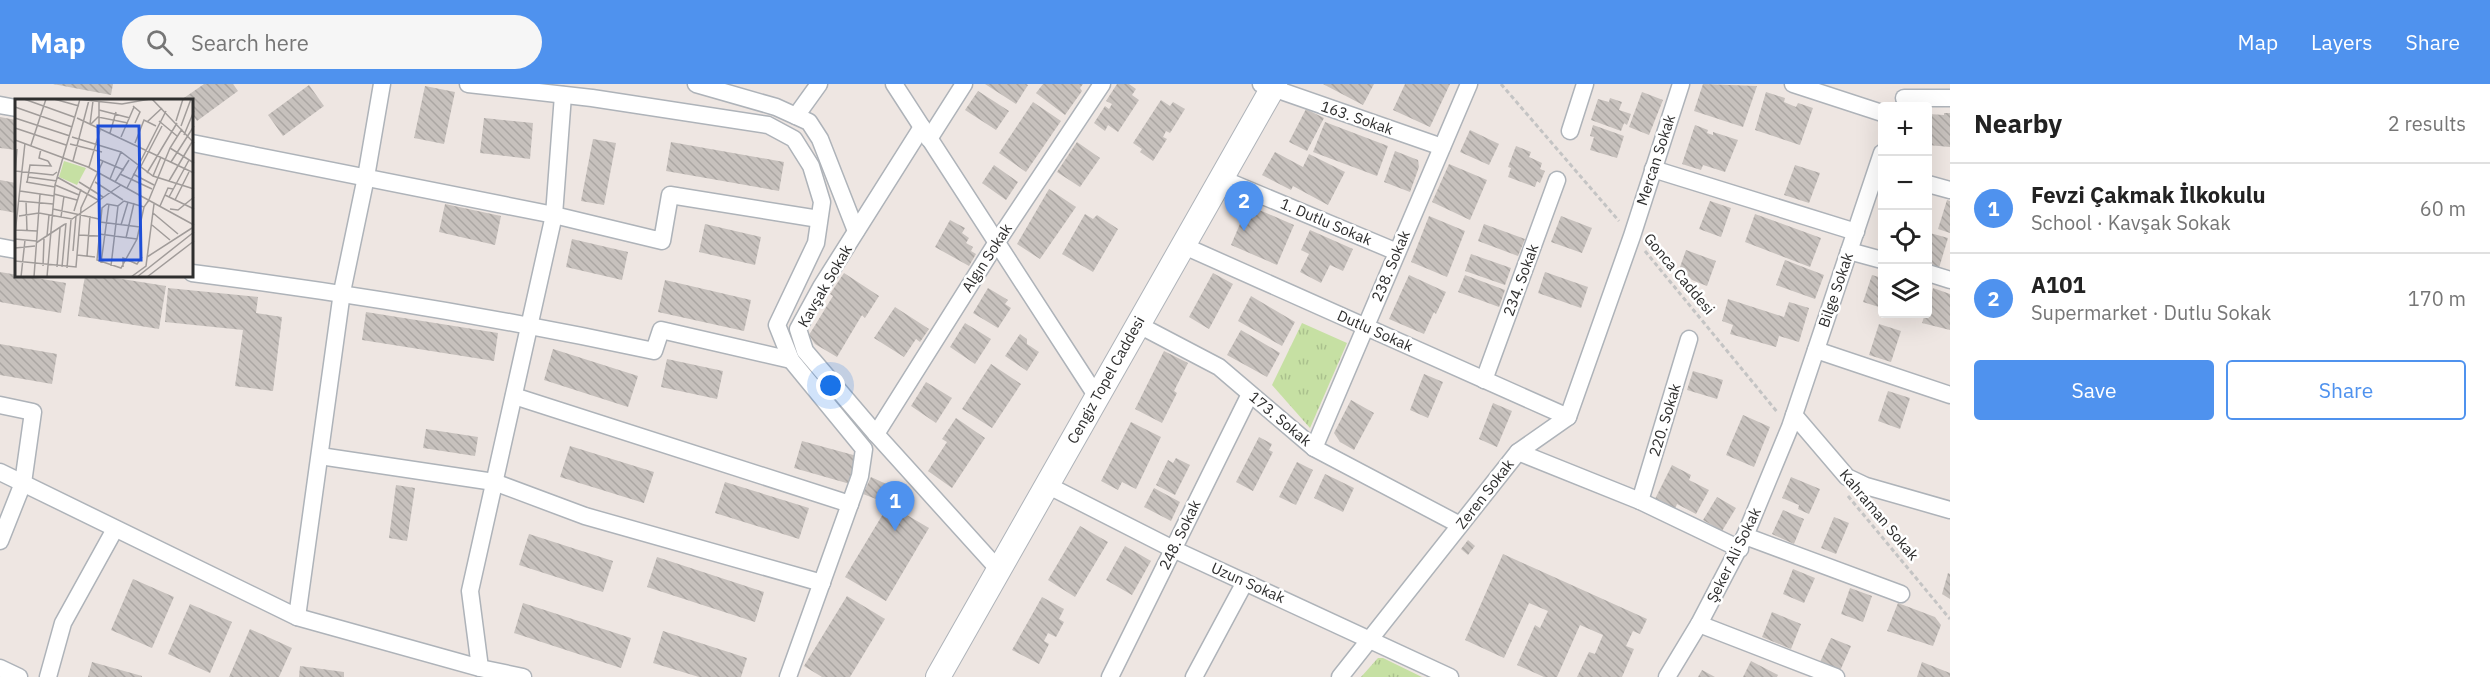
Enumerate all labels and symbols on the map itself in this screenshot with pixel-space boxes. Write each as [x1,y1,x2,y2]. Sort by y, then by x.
street label: 163. Sokak [1318,96,1396,139]
inset map [15,99,194,278]
street label: Mercan Sokak [1632,112,1679,208]
pin: 2 [1224,182,1264,231]
street label: 1. Dutlu Sokak [1278,194,1375,249]
street label: Algın Sokak [957,220,1016,296]
street label: 238. Sokak [1367,227,1414,304]
street label: Gonca Caddesi [1640,229,1719,318]
street label: Kavşak Sokak [793,241,856,330]
street label: 234. Sokak [1499,241,1542,319]
street label: Bilge Sokak [1814,250,1857,330]
street label: Dutlu Sokak [1334,305,1416,356]
street label: Cengiz Topel Caddesi [1063,313,1148,447]
your location [816,371,845,400]
street label: 220. Sokak [1644,381,1685,459]
street label: 173. Sokak [1245,387,1315,450]
street label: Zeren Sokak [1451,455,1518,532]
street label: Kahraman Sokak [1836,465,1923,564]
pin: 1 [876,482,914,531]
street label: 248. Sokak [1154,497,1205,573]
street label: Şeker Ali Sokak [1702,504,1765,606]
street label: Uzun Sokak [1208,558,1288,607]

